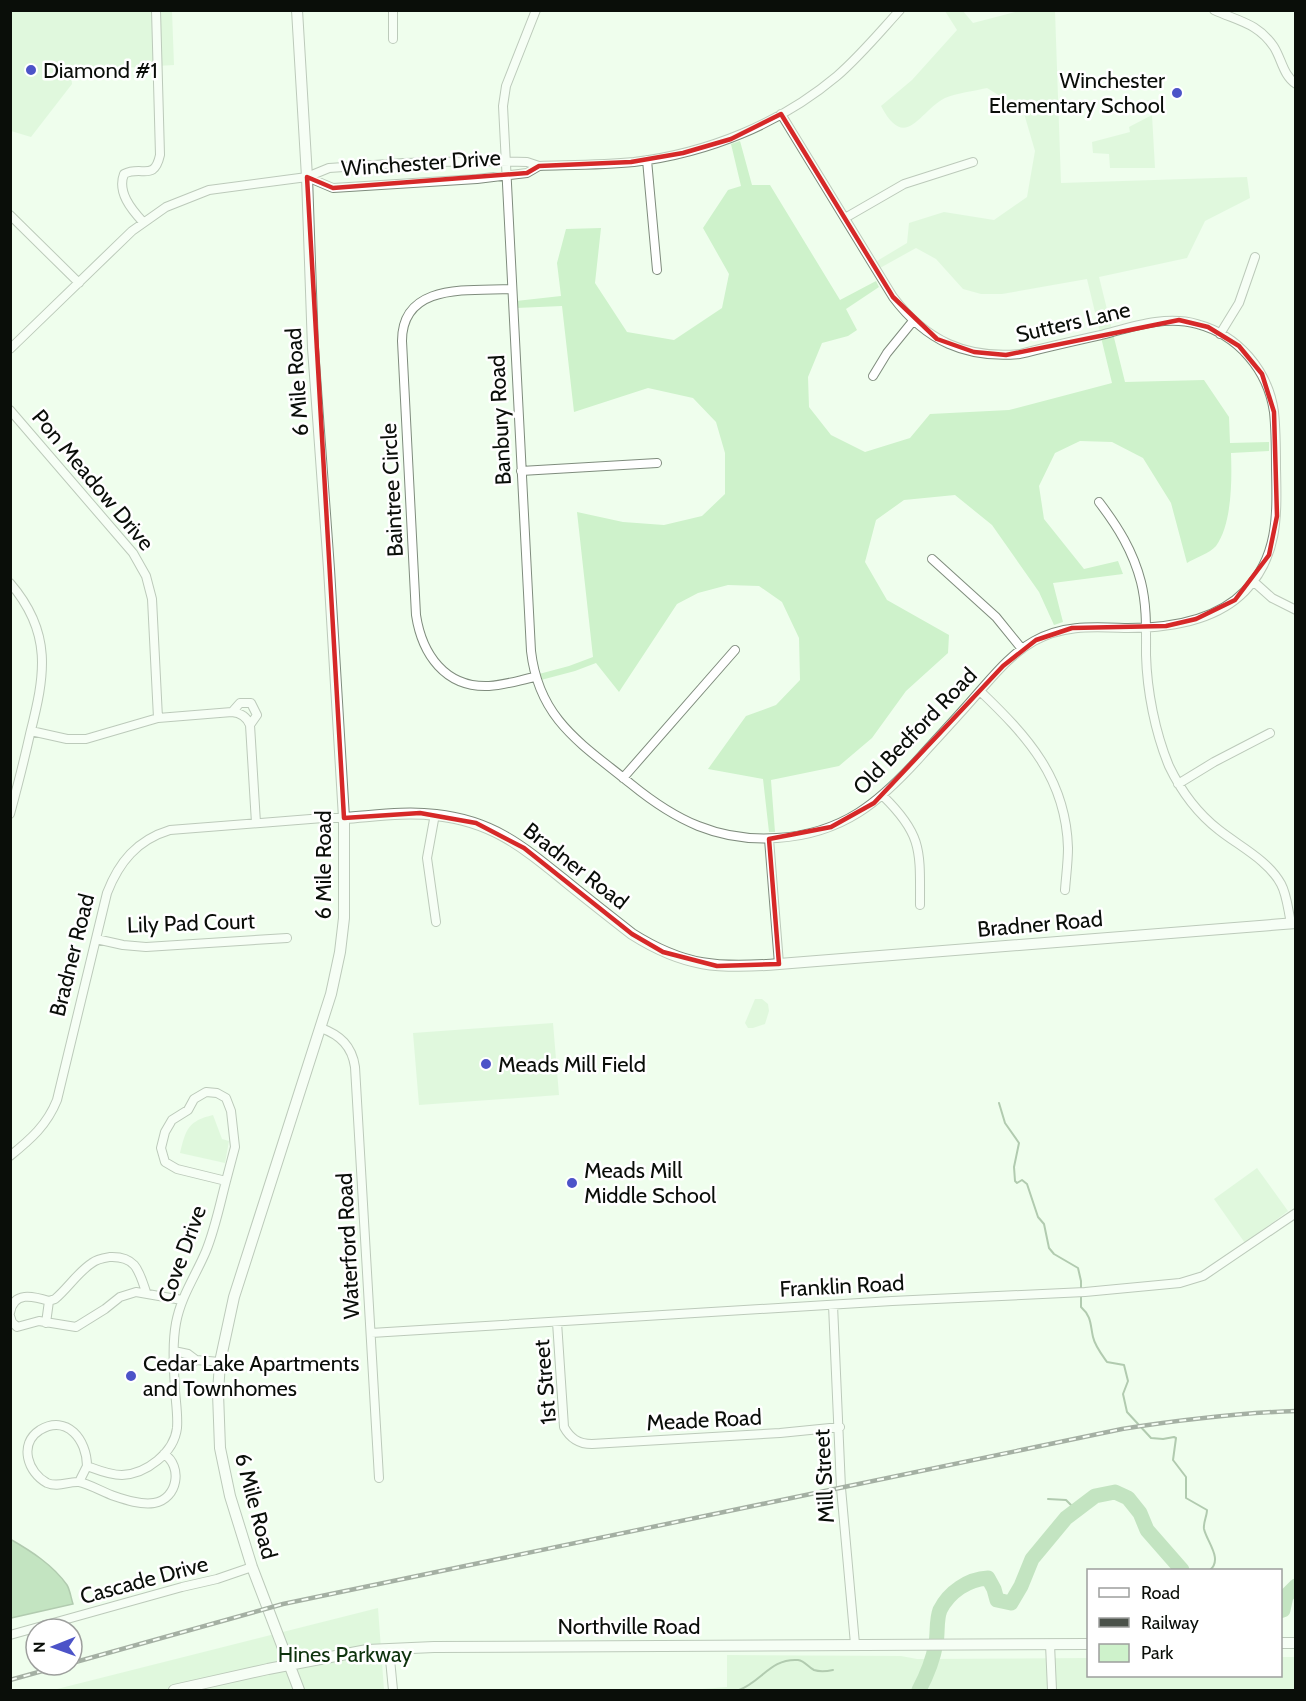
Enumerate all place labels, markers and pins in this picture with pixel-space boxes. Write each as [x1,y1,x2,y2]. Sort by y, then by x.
place label: Diamond #1 [43,57,158,84]
marker: Diamond #1 [24,63,38,77]
place label: Winchester Elementary School [989,67,1166,119]
marker: Winchester Elementary School [1170,86,1184,100]
place label: Meads Mill Field [498,1051,646,1078]
marker: Meads Mill Field [479,1057,493,1071]
place label: Meads Mill Middle School [584,1157,717,1209]
marker: Meads Mill Middle School [565,1176,579,1190]
place label: Cedar Lake Apartments and Townhomes [143,1350,359,1402]
marker: Cedar Lake Apartments and Townhomes [124,1369,138,1383]

